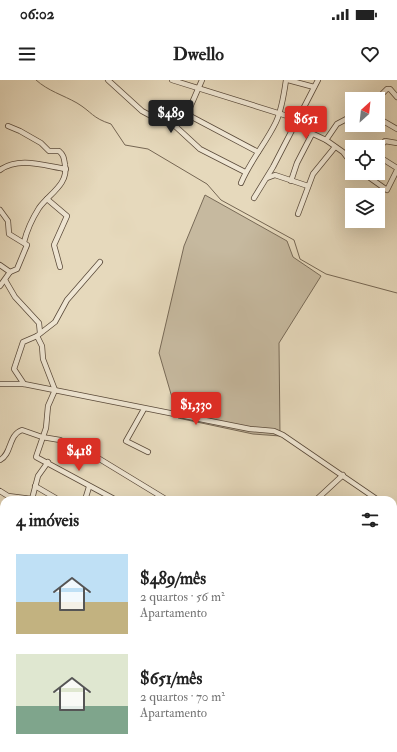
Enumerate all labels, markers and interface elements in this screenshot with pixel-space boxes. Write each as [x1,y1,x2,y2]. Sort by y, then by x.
text: 06:02 [20,5,54,24]
icon: menu [16,43,38,65]
text: Dwello [173,43,224,66]
icon: heart [359,43,381,65]
north arrow [345,92,385,132]
map controls [345,92,385,228]
pin: $489 [147,100,195,134]
text: $489 [157,105,185,121]
pin: $651 [282,106,330,140]
text: $651 [294,111,318,127]
button: locate [345,140,385,180]
button: layers [345,188,385,228]
pin: $1,330 [163,392,229,426]
text: $1,330 [180,397,212,413]
pin: $418 [55,438,103,472]
text: $418 [66,443,92,459]
icon: filters [359,509,381,531]
text: 4 imóveis [16,510,79,531]
text: $489/mês [140,568,206,589]
icon: home [48,570,96,618]
text: 2 quartos · 56 m² [140,589,225,605]
text: Apartamento [140,605,207,621]
text: $651/mês [140,668,202,689]
icon: home [48,670,96,718]
text: 2 quartos · 70 m² [140,689,225,705]
text: Apartamento [140,705,207,721]

